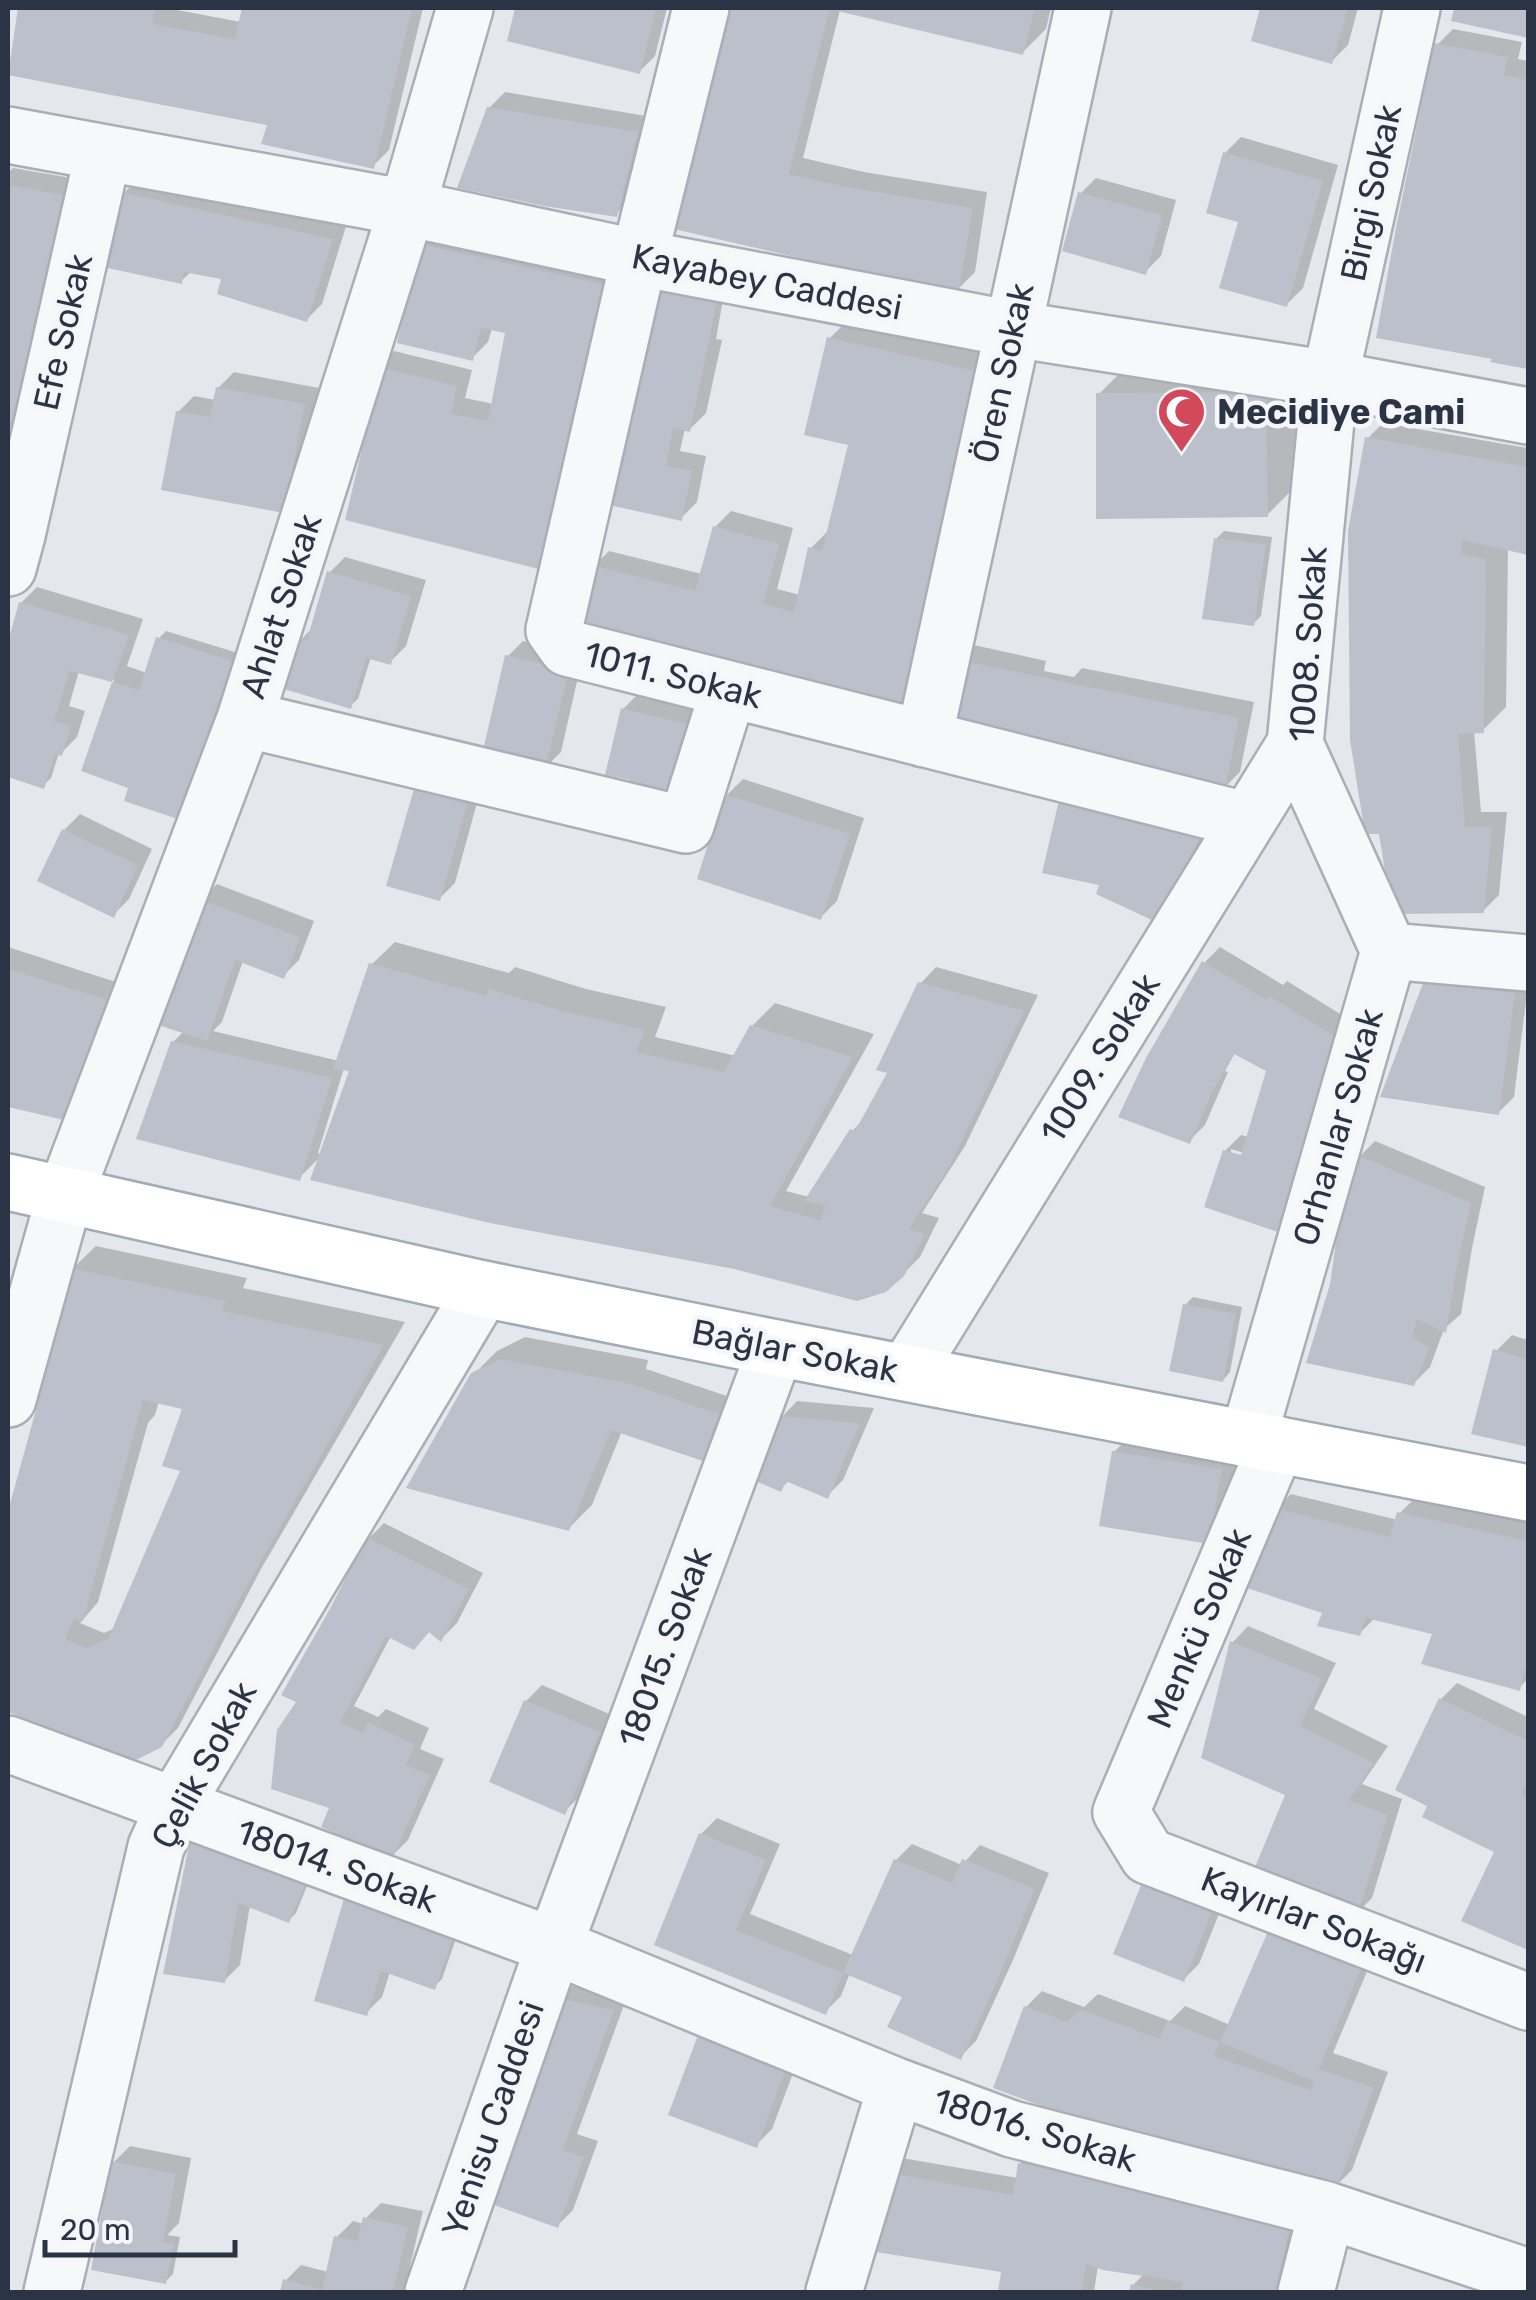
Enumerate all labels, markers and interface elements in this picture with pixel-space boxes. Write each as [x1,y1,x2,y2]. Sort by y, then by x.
street label: Birgi Sokak [1332,101,1410,285]
street label: Kayabey Caddesi [628,235,906,329]
street label: Efe Sokak [25,250,101,414]
street label: Ören Sokak [963,279,1043,467]
mosque icon: Mecidiye Cami [1156,386,1208,454]
place label: Mecidiye Cami [1217,391,1465,433]
street label: Ahlat Sokak [231,508,331,704]
street label: 1008. Sokak [1280,545,1336,743]
street label: 1011. Sokak [580,633,766,717]
street label: 1009. Sokak [1031,965,1169,1151]
street label: Orhanlar Sokak [1284,1004,1392,1250]
street label: Bağlar Sokak [688,1310,902,1392]
street label: Menkü Sokak [1138,1522,1260,1734]
street label: 18015. Sokak [609,1541,721,1753]
street label: Çelik Sokak [142,1674,266,1856]
street label: 18014. Sokak [231,1810,443,1922]
street label: Kayırlar Sokağı [1195,1858,1433,1982]
street label: Yenisu Caddesi [433,1996,553,2242]
street label: 18016. Sokak [929,2079,1141,2181]
scale bar [45,2195,235,2257]
text: 20 m [60,2212,131,2248]

